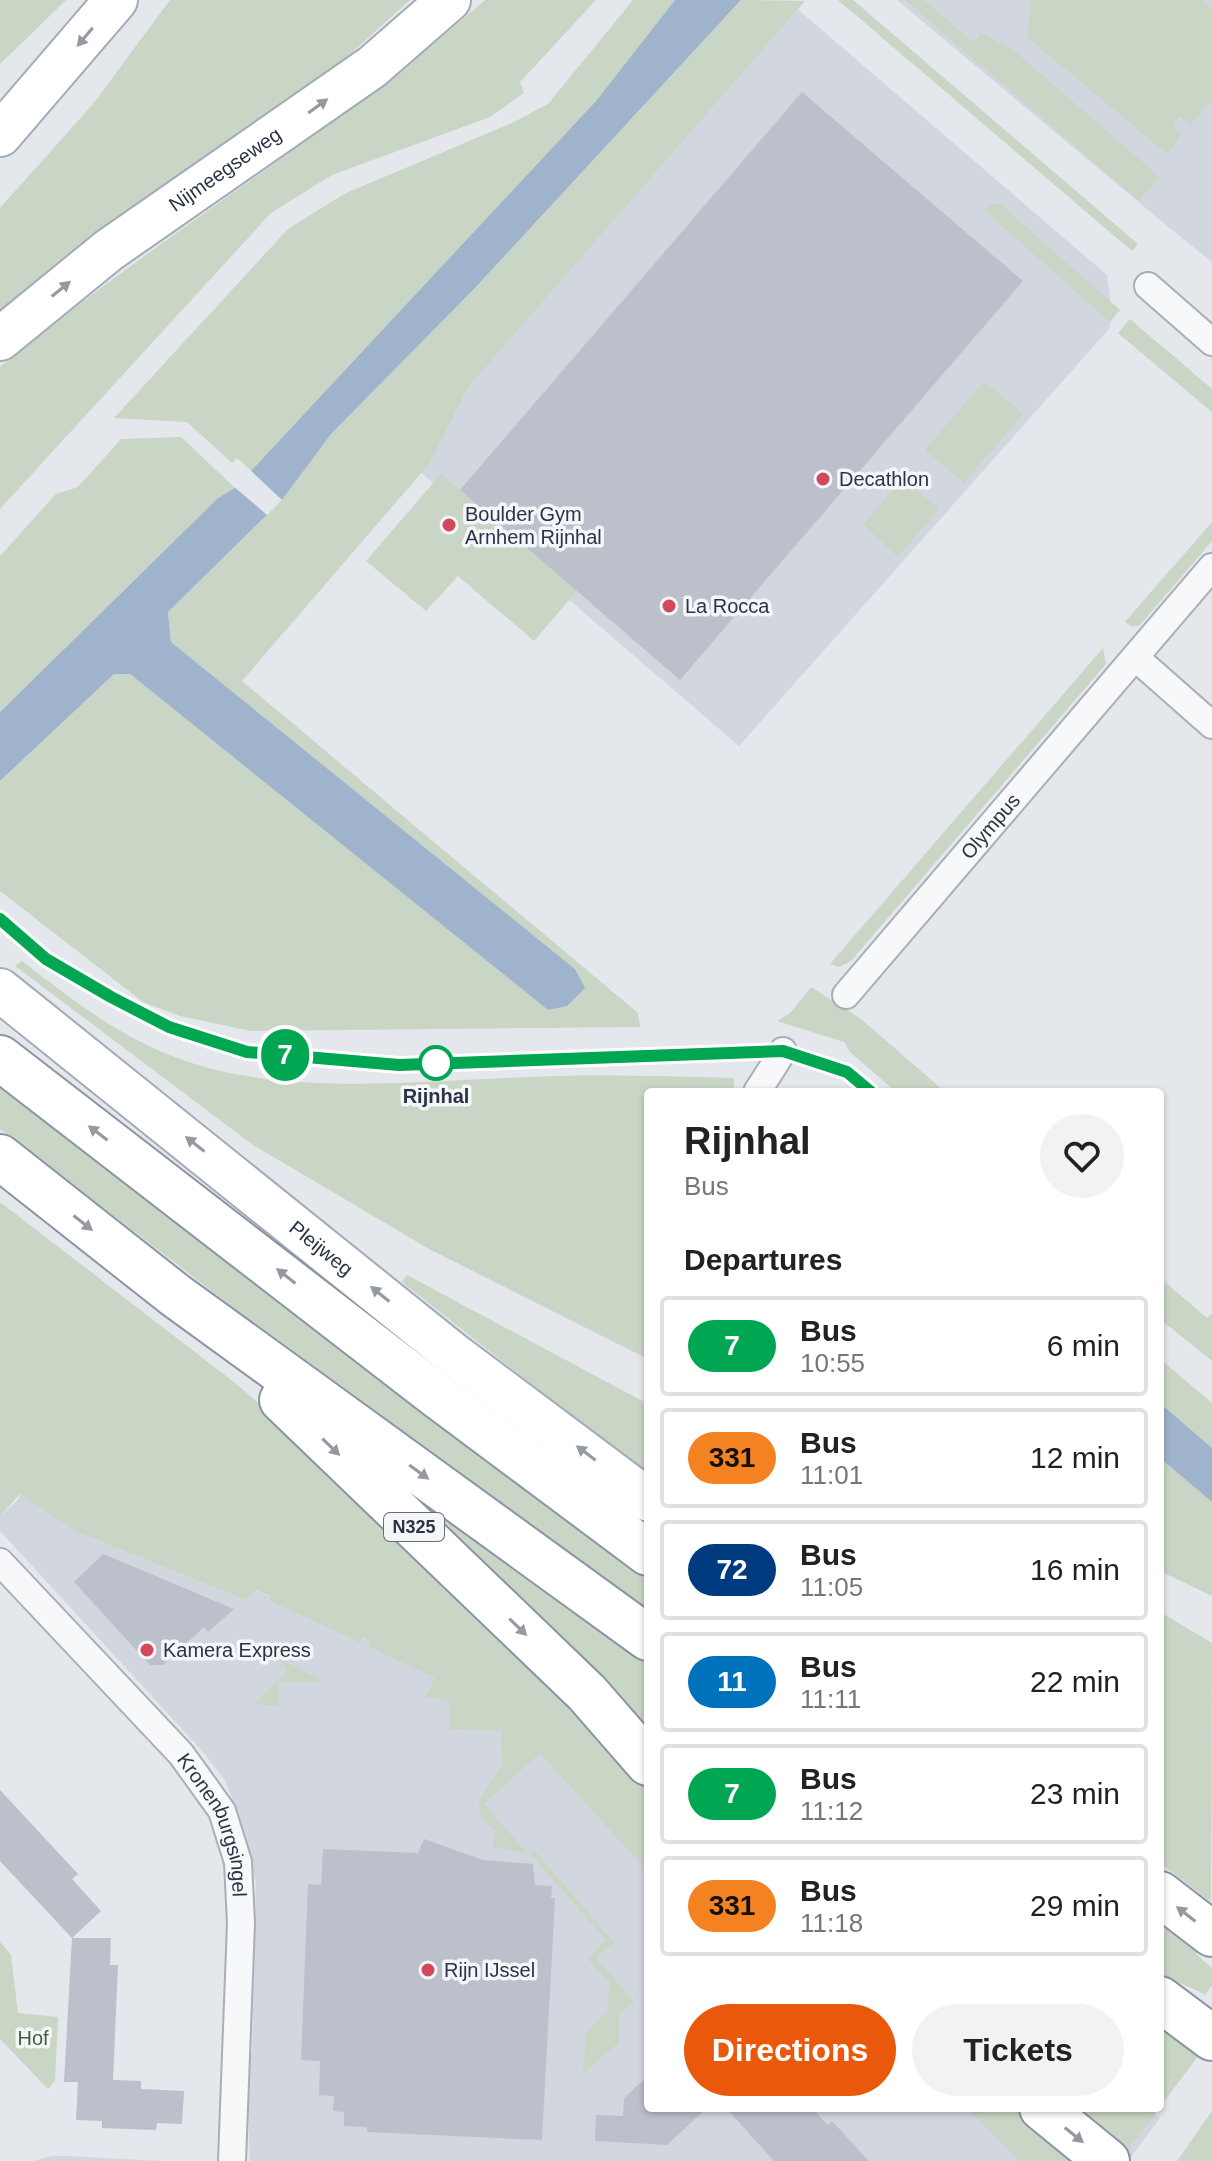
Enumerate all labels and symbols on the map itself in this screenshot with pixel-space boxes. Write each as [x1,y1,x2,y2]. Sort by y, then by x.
one-way arrow [77,27,94,47]
one-way arrow [308,99,328,115]
street label: Nijmeegseweg [165,123,285,216]
one-way arrow [50,281,71,298]
place label: Decathlon [839,468,929,490]
marker: Decathlon [814,470,832,488]
place label: Boulder Gym Arnhem Rijnhal [465,503,602,548]
marker: Boulder Gym Arnhem Rijnhal [440,516,458,534]
place label: La Rocca [685,595,770,617]
marker: La Rocca [660,597,678,615]
street label: Olympus [956,789,1024,863]
line badge: 7 [259,1029,311,1081]
marker: Rijnhal [419,1046,453,1080]
place label: Rijnhal [403,1085,469,1107]
one-way arrow [87,1125,108,1141]
one-way arrow [185,1137,205,1153]
one-way arrow [73,1214,93,1230]
street label: Pleijweg [285,1216,357,1280]
one-way arrow [276,1269,296,1285]
one-way arrow [370,1286,390,1303]
one-way arrow [321,1438,340,1456]
one-way arrow [575,1446,596,1462]
one-way arrow [409,1464,430,1479]
road number: N325 [384,1513,444,1541]
one-way arrow [508,1618,527,1636]
place label: Kamera Express [163,1639,311,1661]
marker: Kamera Express [138,1641,156,1659]
street label: Kronenburgsingel [173,1749,251,1897]
one-way arrow [1176,1907,1196,1923]
place label: Rijn IJssel [444,1959,535,1981]
marker: Rijn IJssel [419,1961,437,1979]
park label: Hof [17,2027,49,2049]
one-way arrow [1064,2126,1084,2143]

